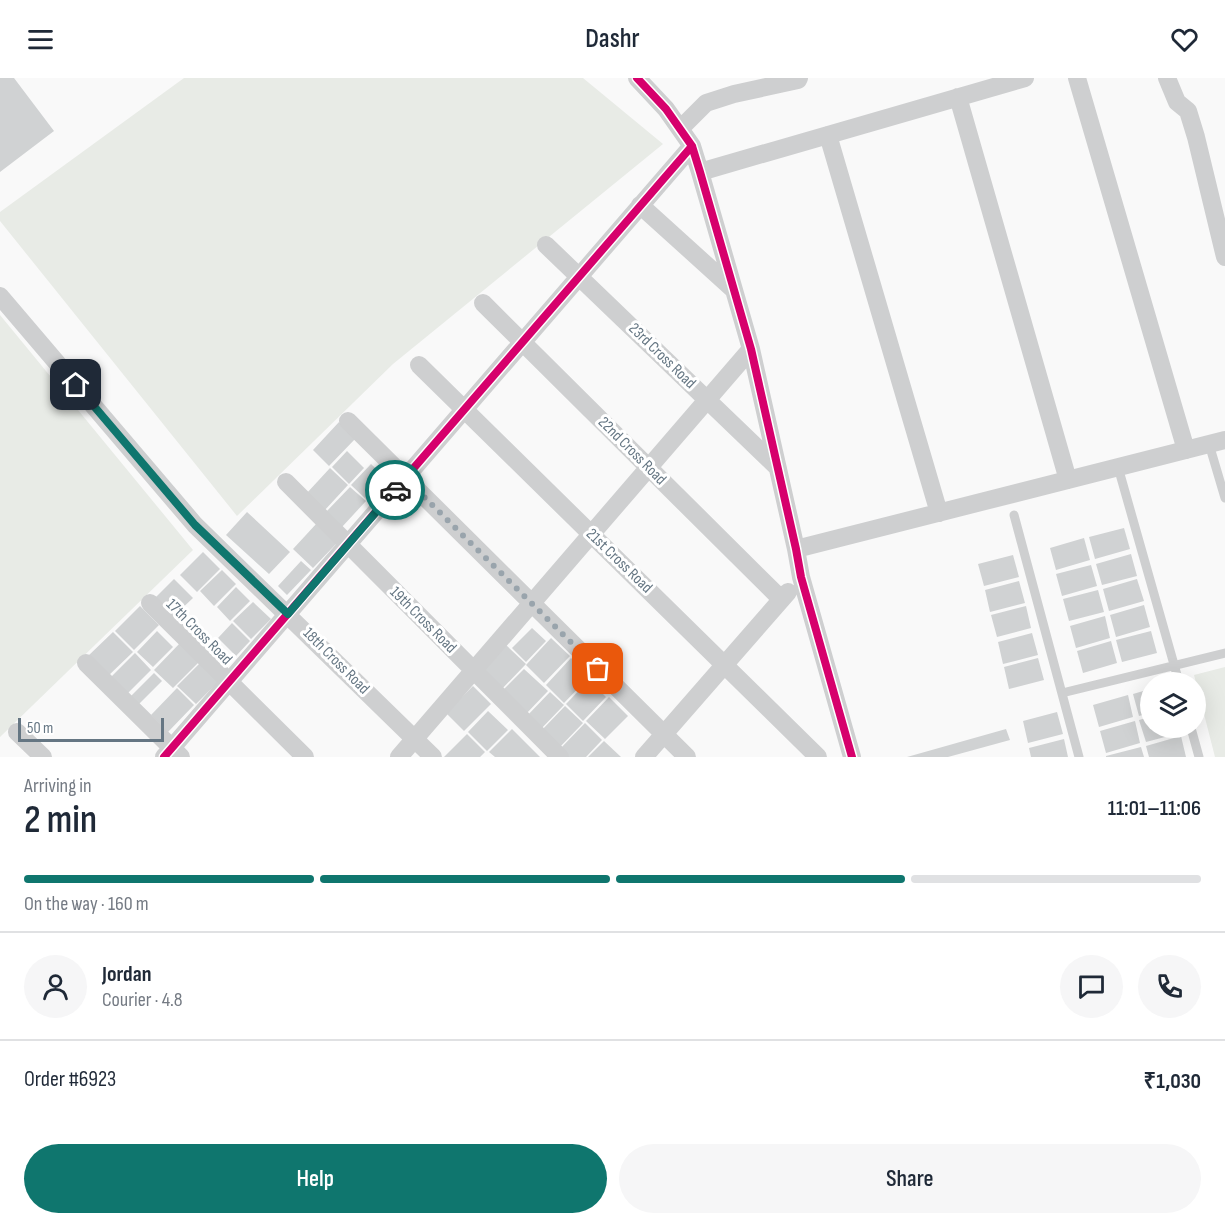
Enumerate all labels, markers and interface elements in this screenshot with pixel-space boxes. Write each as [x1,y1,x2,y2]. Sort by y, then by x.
icon: menu [24,23,57,56]
text: Dashr [585,23,640,55]
icon: heart [1168,23,1201,56]
street label: 23rd Cross Road [624,319,700,393]
pin [50,359,101,410]
icon: home [59,368,92,401]
street label: 22nd Cross Road [594,413,670,489]
courier [365,460,425,520]
icon: car [379,474,412,507]
street label: 21st Cross Road [582,525,656,597]
street label: 19th Cross Road [386,583,460,657]
street label: 17th Cross Road [162,595,236,669]
street label: 18th Cross Road [299,624,373,698]
pin [572,643,623,694]
icon: bag [581,652,614,685]
map controls [1140,672,1206,738]
button: layers [1140,672,1206,738]
scale bar [18,715,164,742]
text: 50 m [27,719,53,738]
text: Arriving in [24,774,92,798]
text: 11:01–11:06 [1108,795,1201,822]
text: 2 min [24,797,97,844]
text: On the way · 160 m [24,892,149,916]
button: person [24,955,87,1018]
button: chat [1060,955,1123,1018]
button: phone [1138,955,1201,1018]
text: Jordan [102,961,151,988]
text: Courier · 4.8 [102,988,183,1012]
text: Order #6923 [24,1066,116,1093]
text: ₹1,030 [1144,1068,1201,1095]
button: Help [24,1144,607,1213]
button: Share [619,1144,1201,1213]

